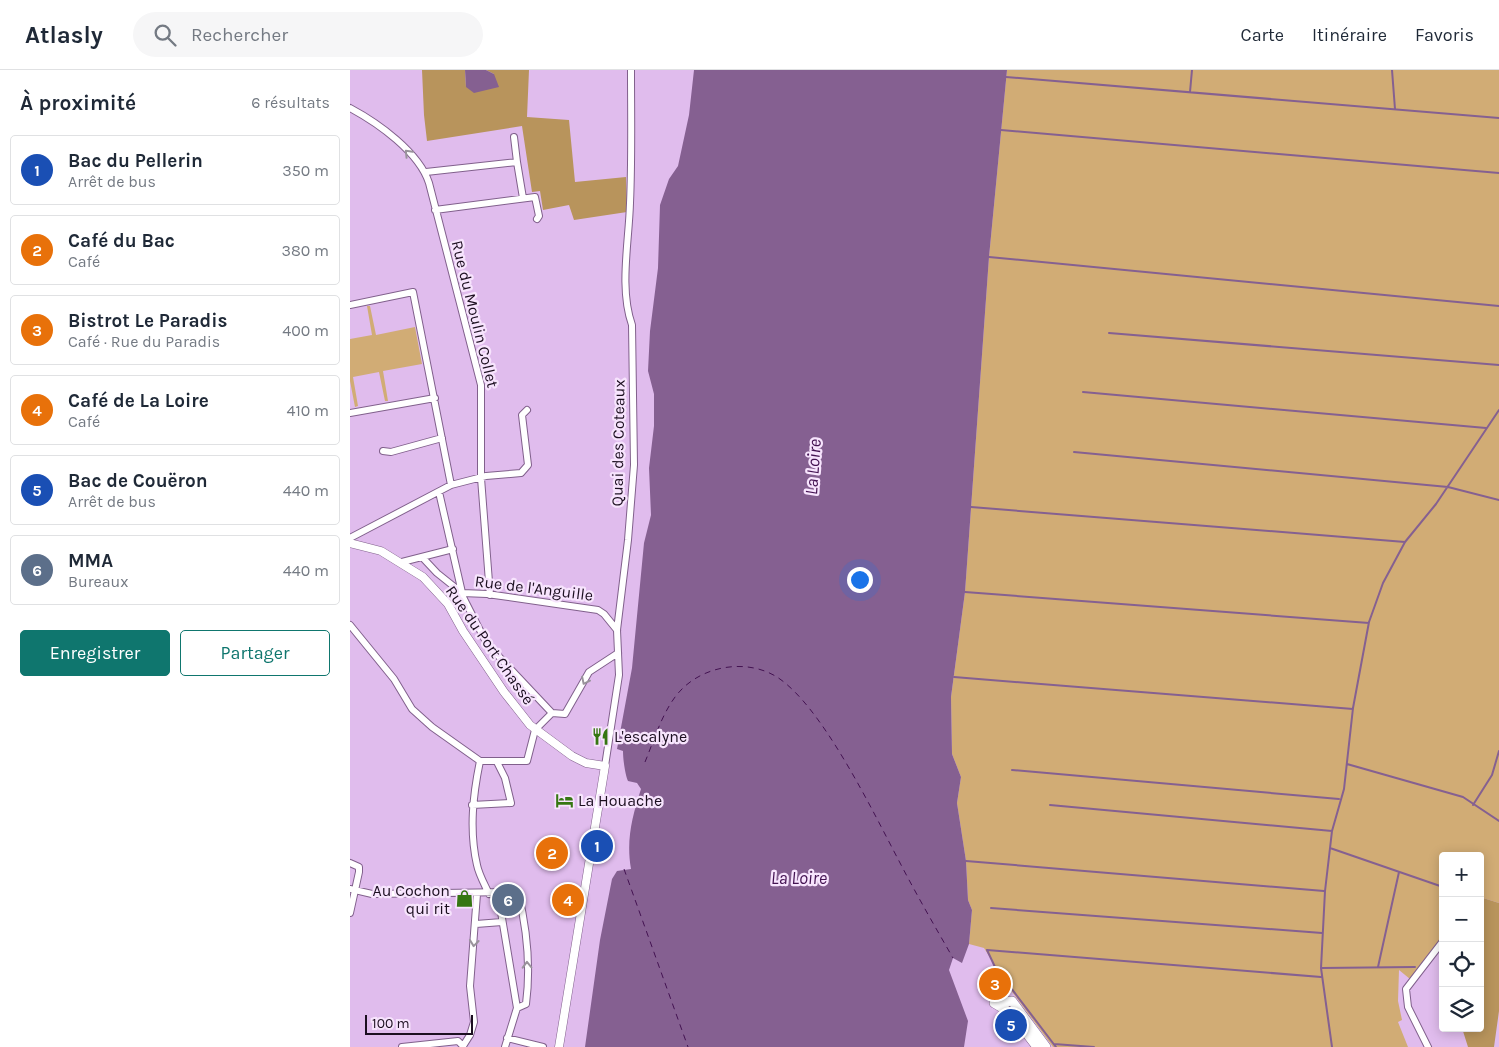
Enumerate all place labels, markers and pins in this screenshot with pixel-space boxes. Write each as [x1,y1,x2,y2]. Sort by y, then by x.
restaurant icon: L'escalyne [590,726,610,746]
place label: L'escalyne [614,727,687,746]
hotel icon: La Houache [554,790,574,810]
place label: La Houache [578,791,662,810]
pin: 1 [581,827,613,865]
pin: 2 [536,834,568,872]
place label: Au Cochon qui rit [372,881,450,918]
pin: 6 [492,881,524,919]
pin: 4 [552,881,584,919]
shop icon: Au Cochon qui rit [454,889,474,909]
pin: 3 [979,965,1011,1003]
pin: 5 [995,1006,1027,1044]

